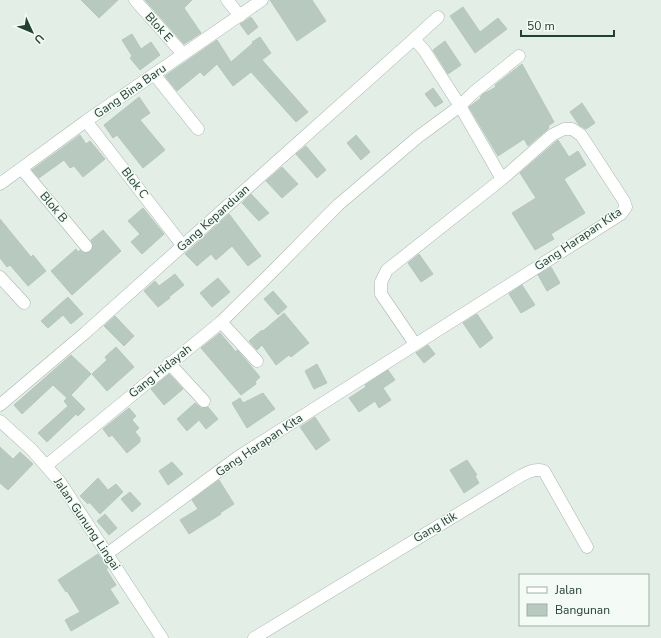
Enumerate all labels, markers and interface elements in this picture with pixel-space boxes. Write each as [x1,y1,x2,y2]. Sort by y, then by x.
street label: Blok E [142,9,176,45]
north arrow [12,12,52,52]
scale bar [521,12,614,38]
text: 50 m [527,18,555,34]
text: U [31,30,47,47]
street label: Gang Bina Baru [91,60,169,122]
street label: Blok C [118,164,152,202]
street label: Gang Kepanduan [173,181,253,255]
street label: Blok B [36,188,72,226]
street label: Gang Harapan Kita [531,204,625,274]
street label: Gang Hidayah [125,341,195,401]
street label: Gang Harapan Kita [212,410,306,480]
street label: Jalan Gunung Lingai [50,474,124,573]
street label: Gang Itik [410,507,461,546]
legend [519,574,649,626]
text: Jalan [554,582,582,598]
text: Bangunan [555,602,610,618]

